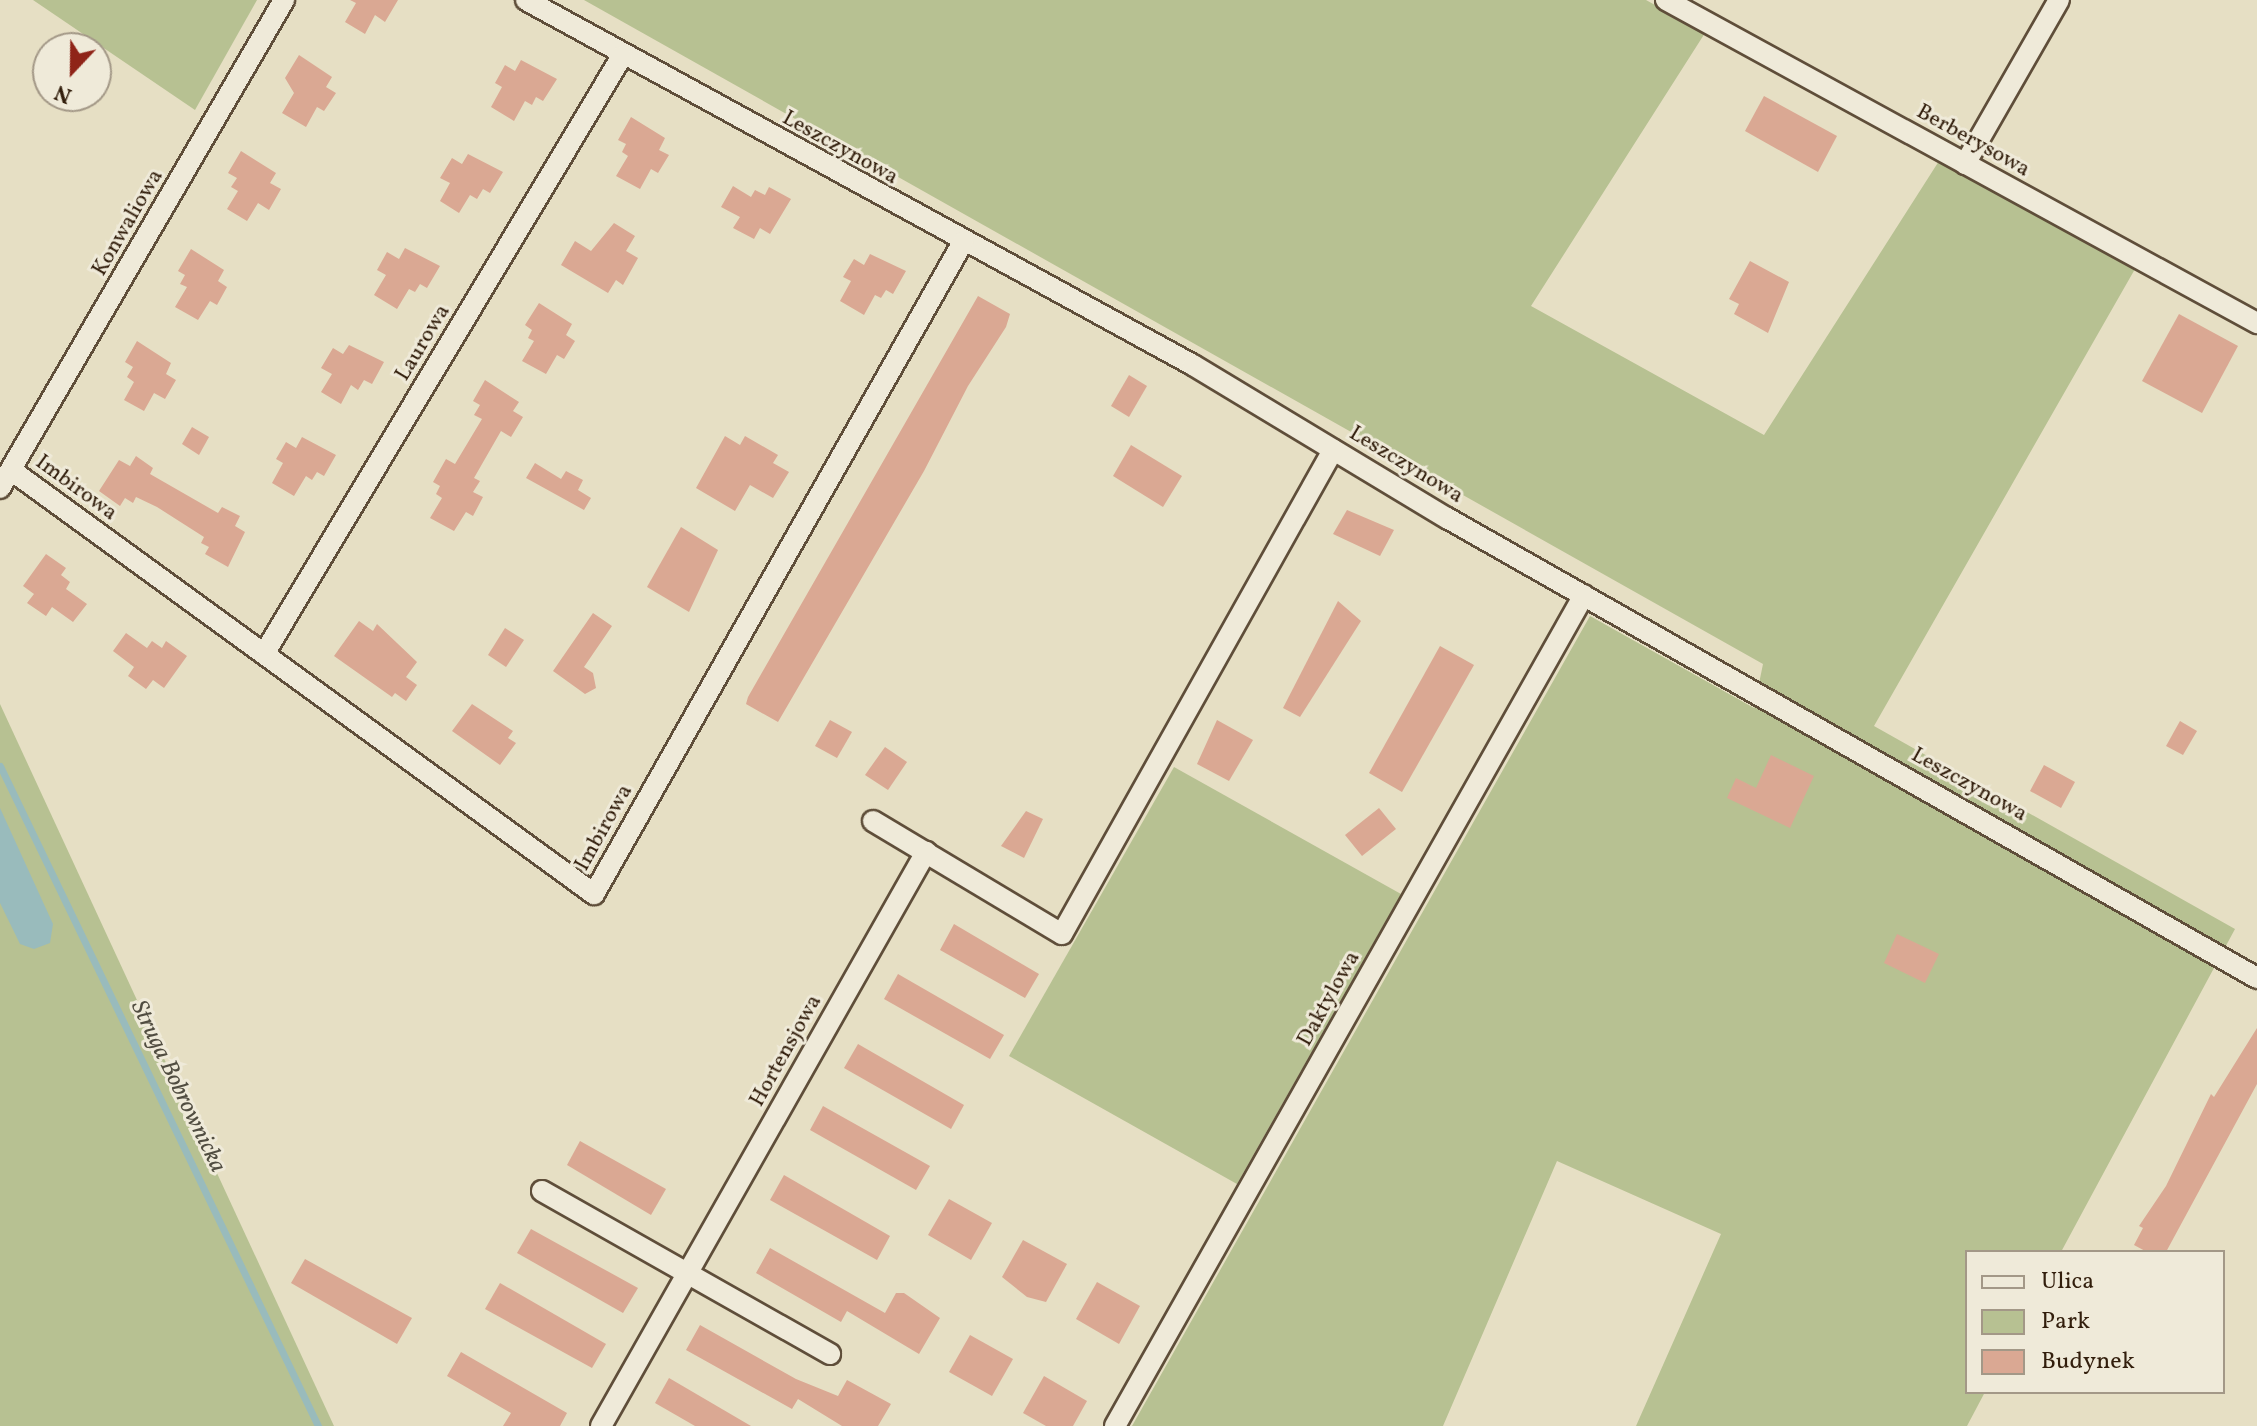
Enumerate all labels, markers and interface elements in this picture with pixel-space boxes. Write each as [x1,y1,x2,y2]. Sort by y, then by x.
north arrow [32,32,112,112]
text: N [50,75,77,110]
street label: Berberysowa [1912,99,2034,183]
street label: Leszczynowa [777,105,903,191]
street label: Konwaliowa [87,165,169,281]
street label: Laurowa [390,300,456,386]
street label: Leszczynowa [1344,421,1468,509]
street label: Imbirowa [30,450,122,526]
street label: Leszczynowa [1906,742,2032,828]
street label: Imbirowa [570,780,638,876]
street label: Daktylowa [1292,947,1366,1051]
street label: Hortensjowa [744,991,828,1111]
water label: Struga Bobrownicka [123,996,231,1178]
legend [1965,1250,2225,1394]
text: Ulica [2041,1265,2094,1299]
text: Park [2041,1305,2090,1339]
text: Budynek [2041,1345,2135,1379]

